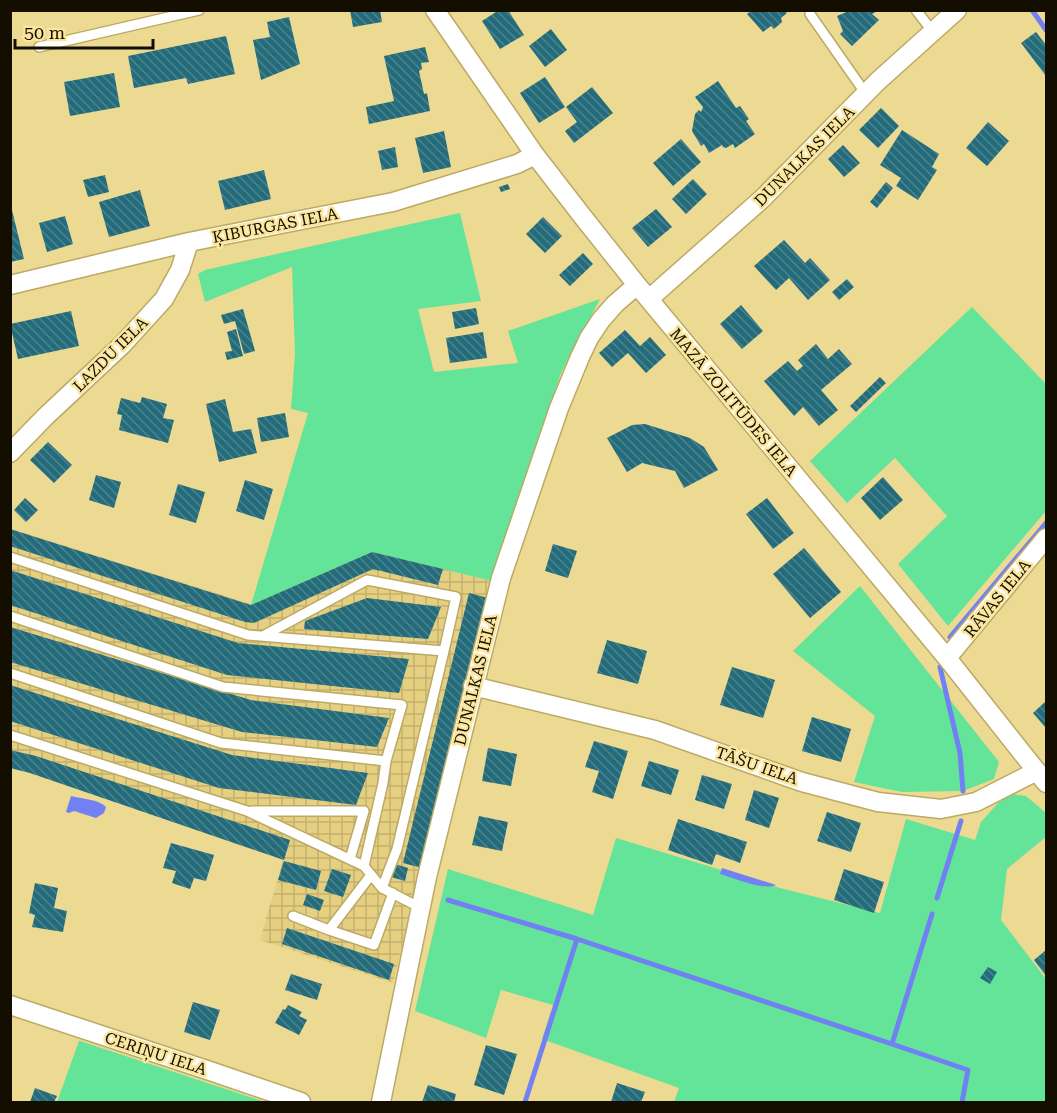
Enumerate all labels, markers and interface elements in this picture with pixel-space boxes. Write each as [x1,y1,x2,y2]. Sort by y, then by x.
scale bar [15,12,153,50]
text: 50 m [24,22,65,43]
street label: DUNALKAS IELA [750,102,859,210]
street label: ĶIBURGAS IELA [211,204,341,248]
street label: LAZDU IELA [69,312,152,396]
street label: MAZĀ ZOLITŪDES IELA [666,324,802,481]
street label: RĀVAS IELA [960,555,1035,641]
street label: DUNALKAS IELA [450,612,501,747]
street label: TĀŠU IELA [713,743,801,789]
street label: CERIŅU IELA [102,1028,210,1080]

